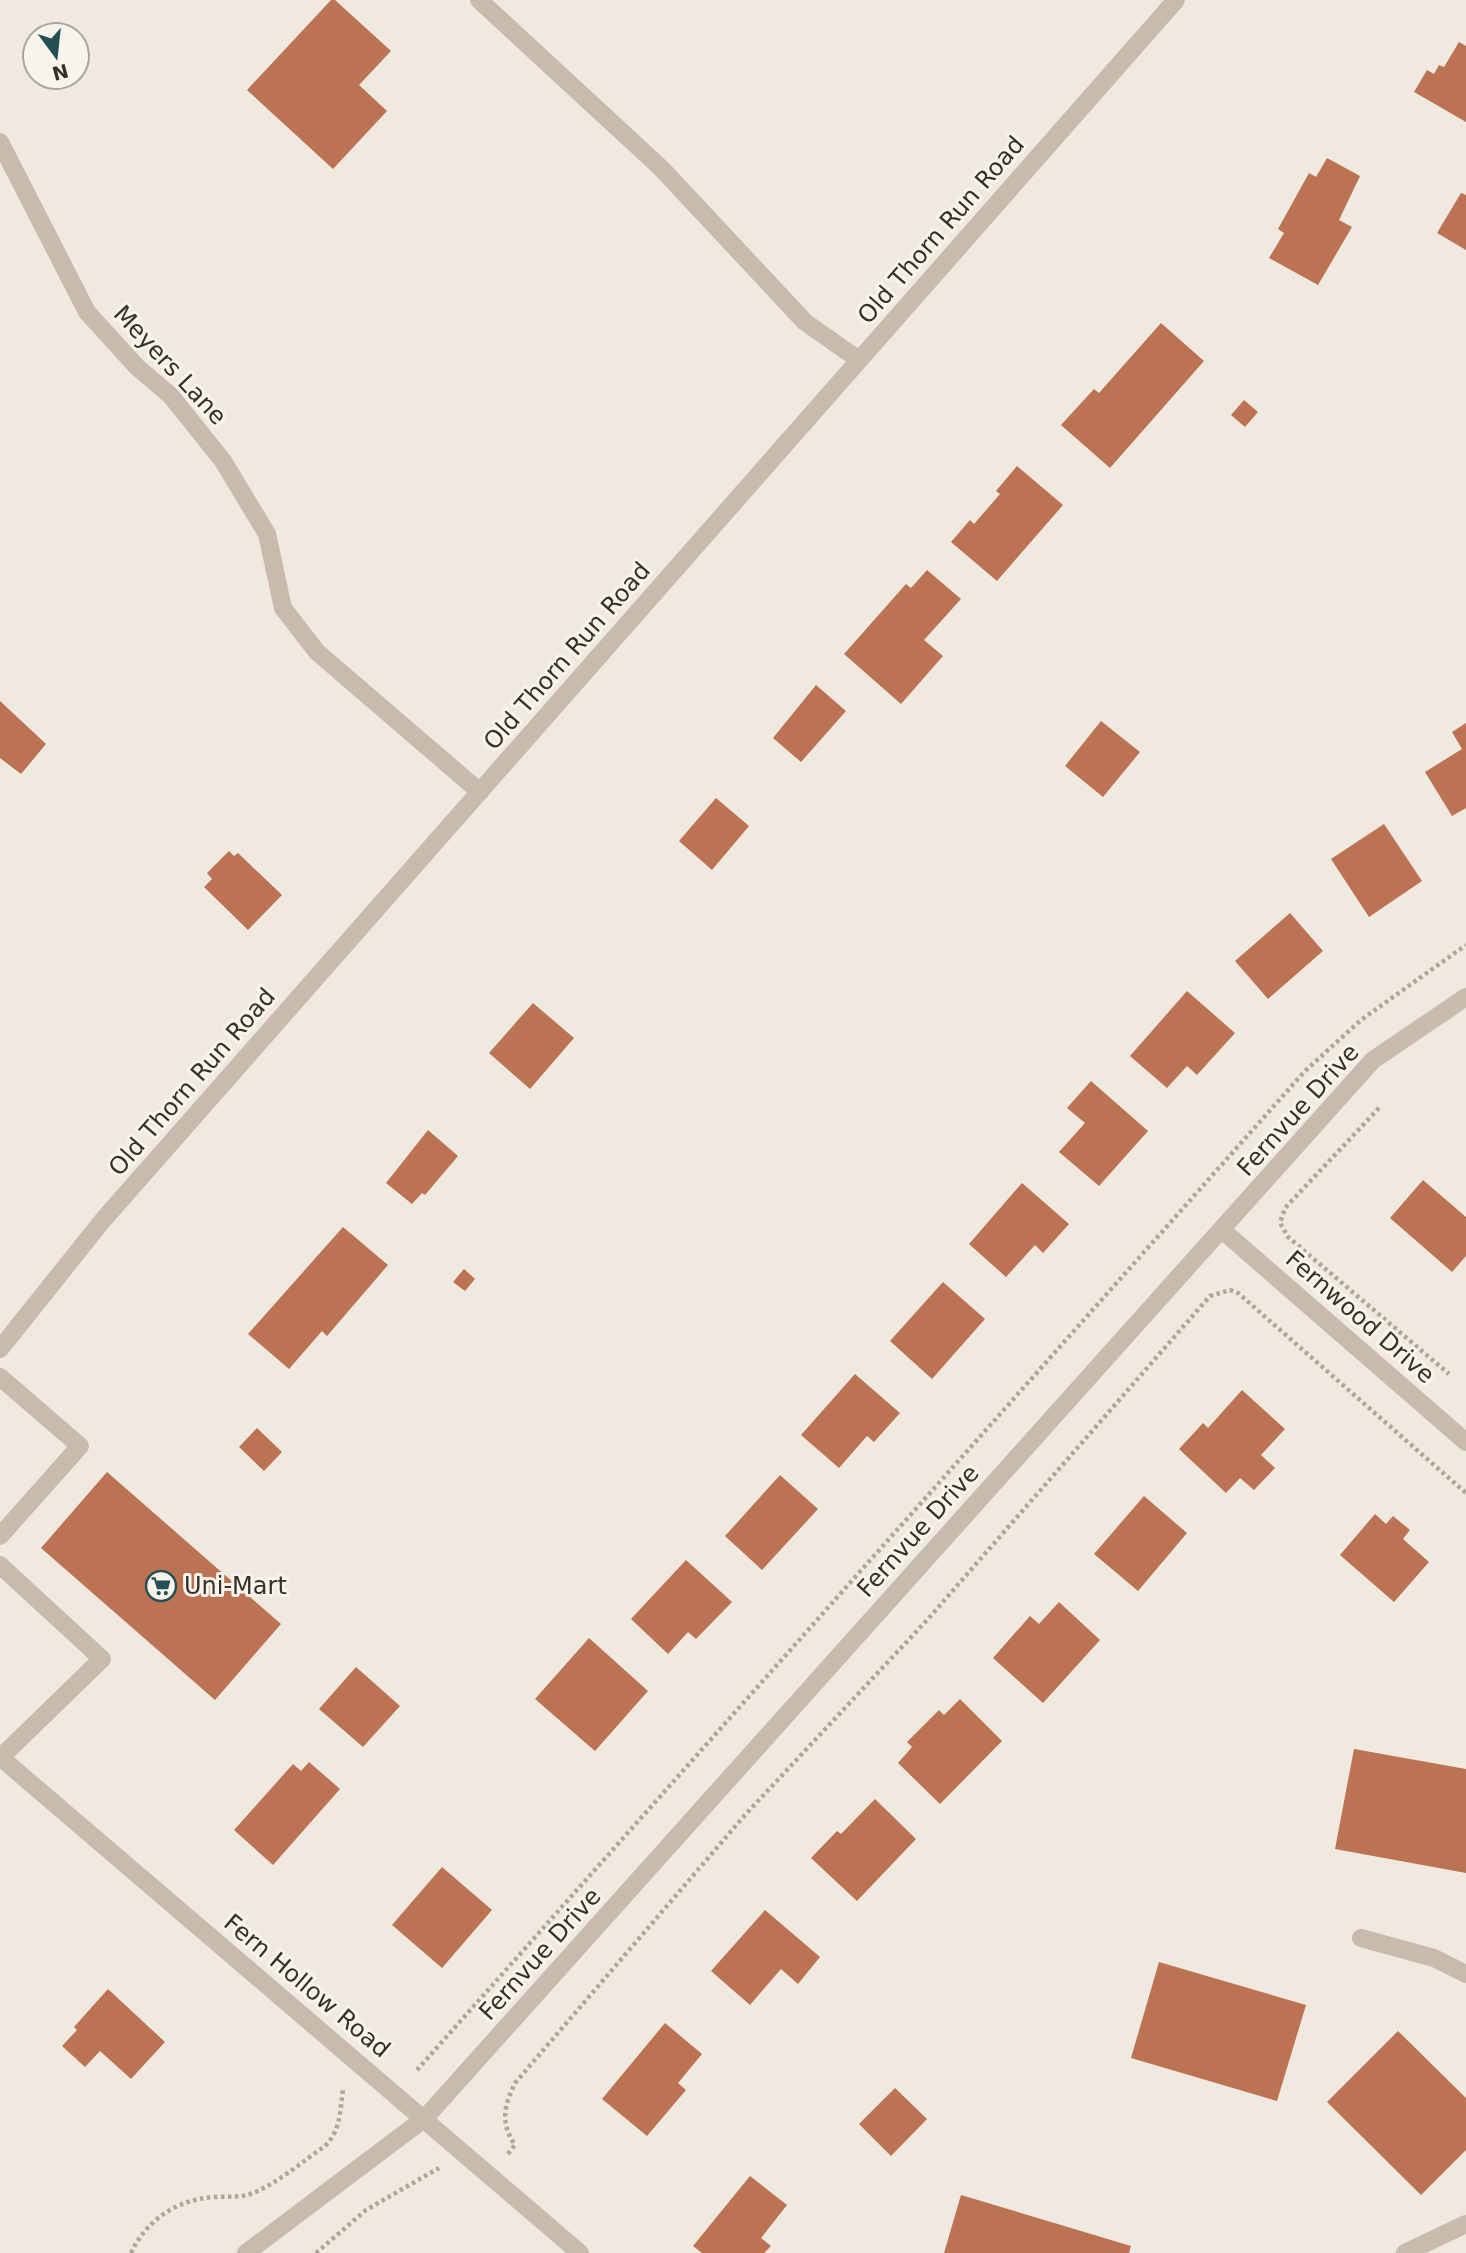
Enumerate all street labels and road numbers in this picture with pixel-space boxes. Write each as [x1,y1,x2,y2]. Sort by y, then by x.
street label: Old Thorn Run Road [852,131,1030,329]
street label: Meyers Lane [108,300,232,430]
street label: Old Thorn Run Road [478,557,656,755]
street label: Old Thorn Run Road [103,983,281,1181]
street label: Fernvue Drive [1231,1038,1365,1182]
street label: Fernwood Drive [1280,1245,1440,1389]
street label: Fernvue Drive [851,1459,985,1603]
street label: Fernvue Drive [473,1882,607,2026]
street label: Fern Hollow Road [218,1908,396,2064]

